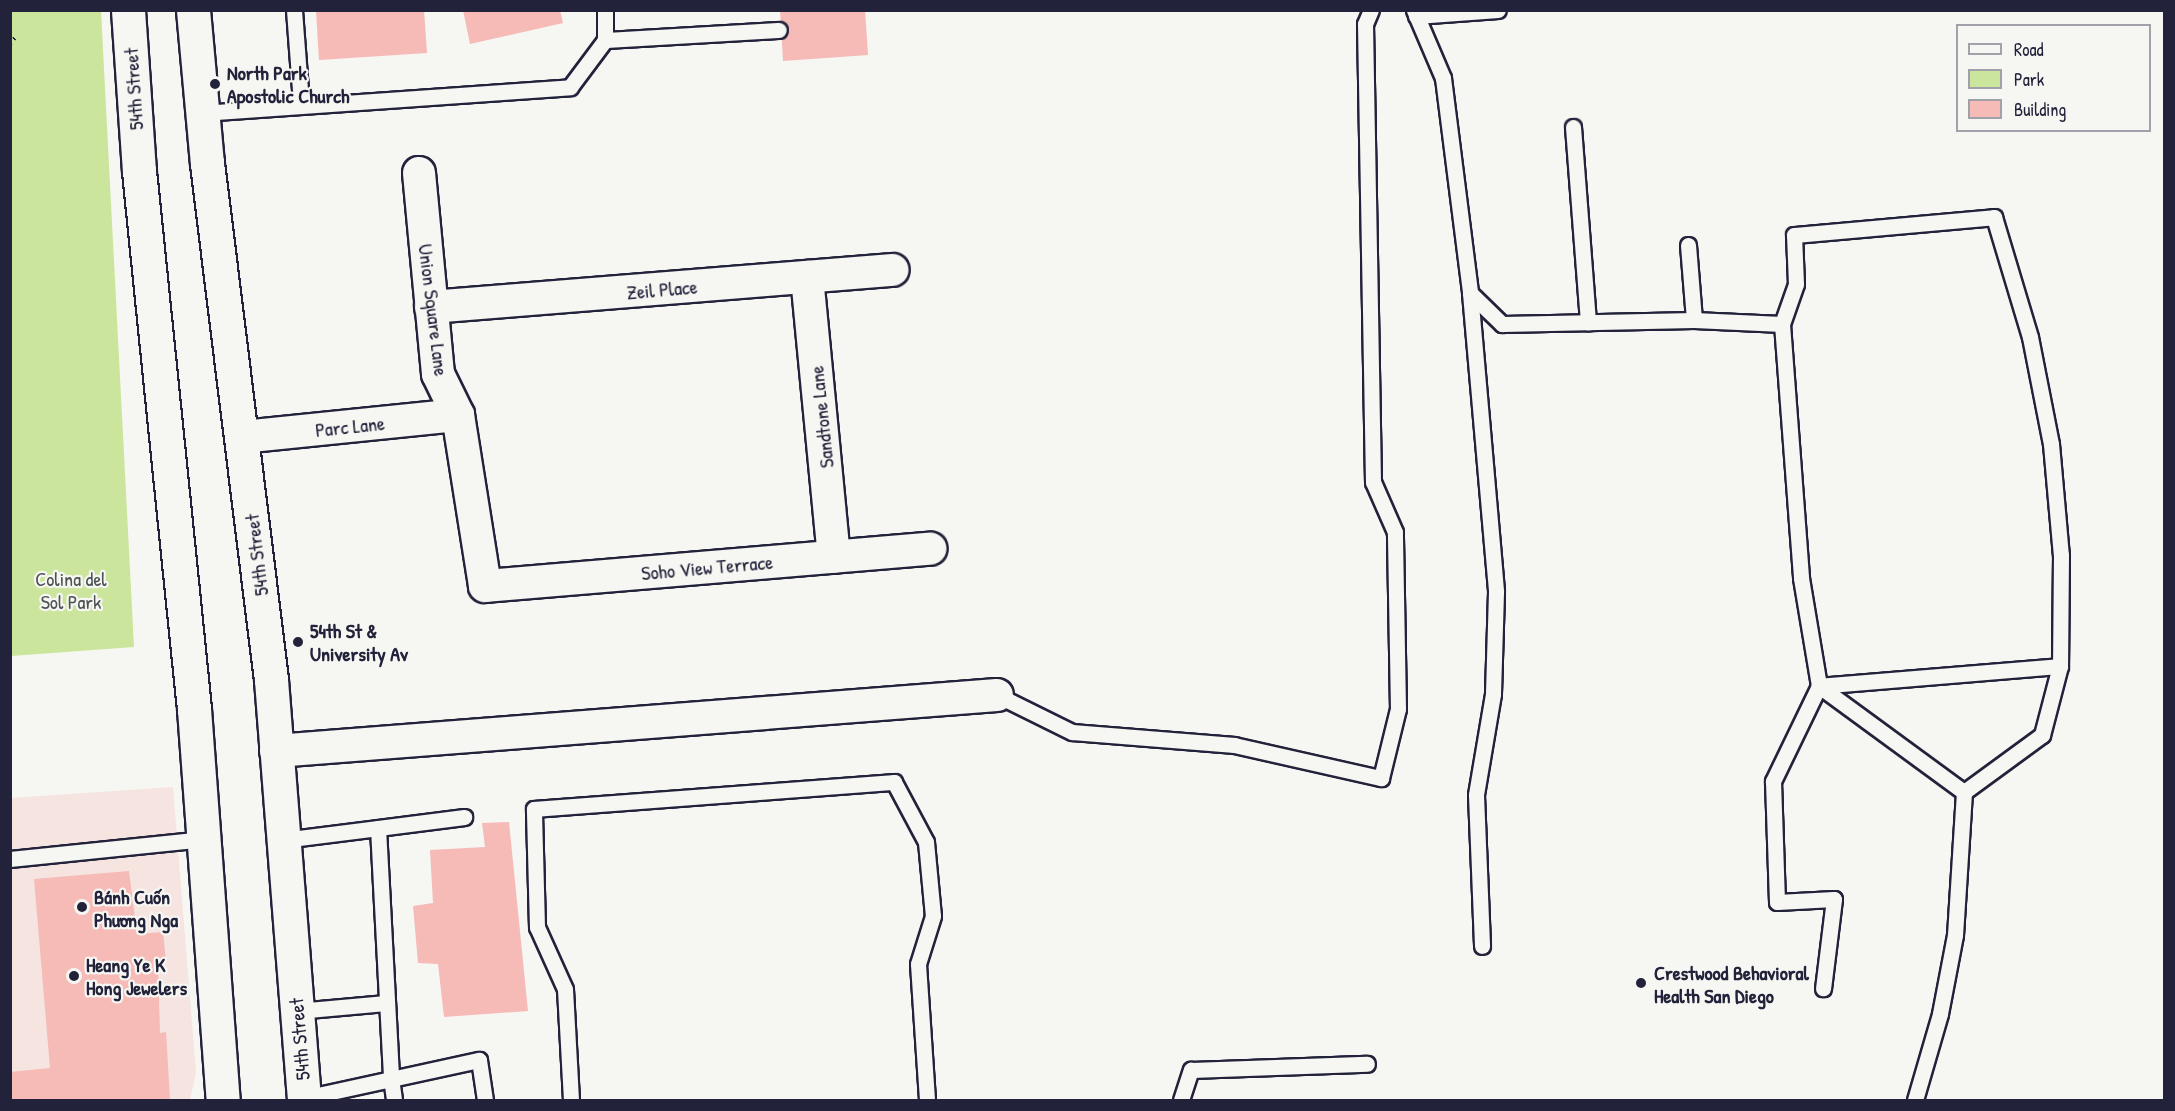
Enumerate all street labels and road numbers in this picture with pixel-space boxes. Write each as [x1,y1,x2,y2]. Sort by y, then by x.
street label: 54th Street [118,47,148,131]
street label: Union Square Lane [414,243,454,377]
street label: Zeil Place [626,274,698,304]
street label: Sandtone Lane [804,365,838,469]
street label: Parc Lane [314,410,386,442]
street label: 54th Street [239,513,273,597]
street label: Soho View Terrace [640,549,774,585]
street label: 54th Street [283,997,315,1081]

